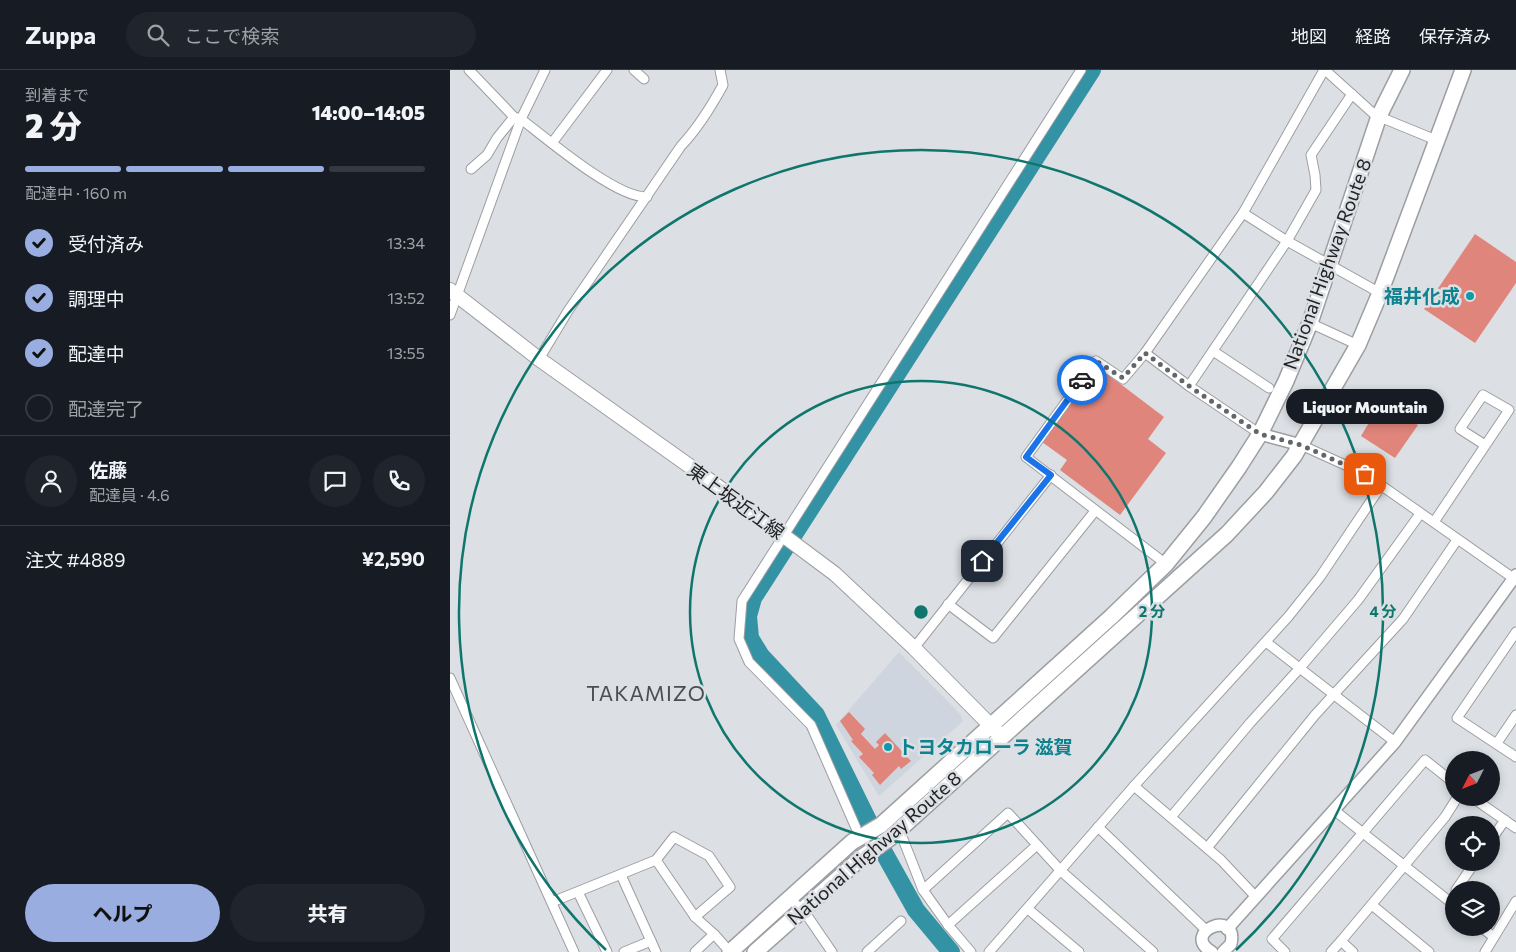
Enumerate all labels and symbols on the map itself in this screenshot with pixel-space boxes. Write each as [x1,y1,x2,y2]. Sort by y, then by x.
street label: National Highway Route 8 [1278,155,1375,372]
place label: 福井化成 [1384,284,1460,307]
marker: 福井化成 [1464,290,1476,302]
courier [1057,355,1107,405]
callout: Liquor Mountain [1286,389,1444,424]
pin [1344,453,1386,495]
street label: 東上坂近江線 [683,458,789,543]
pin [961,540,1003,582]
text: 2 分 [1139,602,1165,620]
text: 4 分 [1369,602,1397,620]
centre of rings [912,603,930,621]
district label: TAKAMIZO [586,680,706,705]
place label: トヨタカローラ 滋賀 [898,735,1073,758]
marker: トヨタカローラ 滋賀 [882,741,894,753]
north arrow [1445,751,1500,806]
street label: National Highway Route 8 [782,766,965,929]

